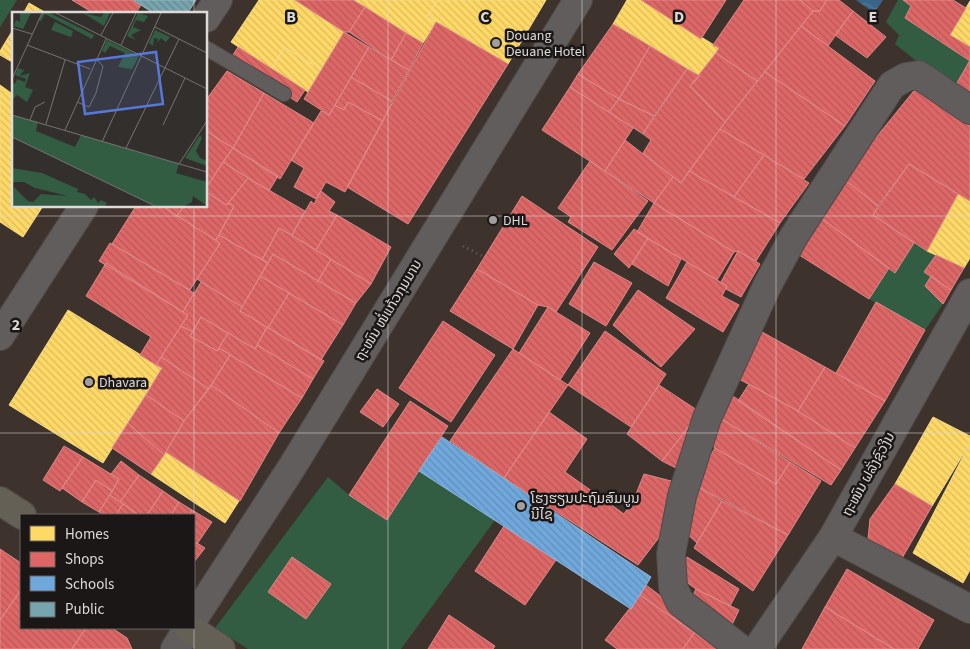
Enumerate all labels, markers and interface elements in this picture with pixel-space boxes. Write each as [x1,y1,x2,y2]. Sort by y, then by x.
text: B [286,6,296,28]
text: C [480,6,490,28]
text: D [674,6,684,28]
text: E [869,6,877,28]
inset map [12,12,208,208]
place label: Douang Deuane Hotel [506,26,586,62]
marker: Douang Deuane Hotel [490,37,502,49]
place label: DHL [503,211,528,231]
marker: DHL [487,214,499,226]
street label: ຖະໜົນ ໜໍ່ແກ້ວກຸມມານ [350,255,427,365]
text: 2 [12,314,20,336]
place label: Dhavara [99,373,147,393]
marker: Dhavara [83,376,95,388]
street label: ຖະໜົນ ຝລັ່ງຊົວງິນ [837,428,900,520]
place label: ໂຮງຮຽນປະຖົມສົມບູນ ນີໄຊ [530,489,640,525]
marker: ໂຮງຮຽນປະຖົມສົມບູນ ນີໄຊ [515,500,527,512]
legend [20,514,195,629]
text: Homes [65,524,109,545]
text: Shops [65,549,104,570]
text: Schools [65,574,114,595]
text: Public [65,599,104,620]

